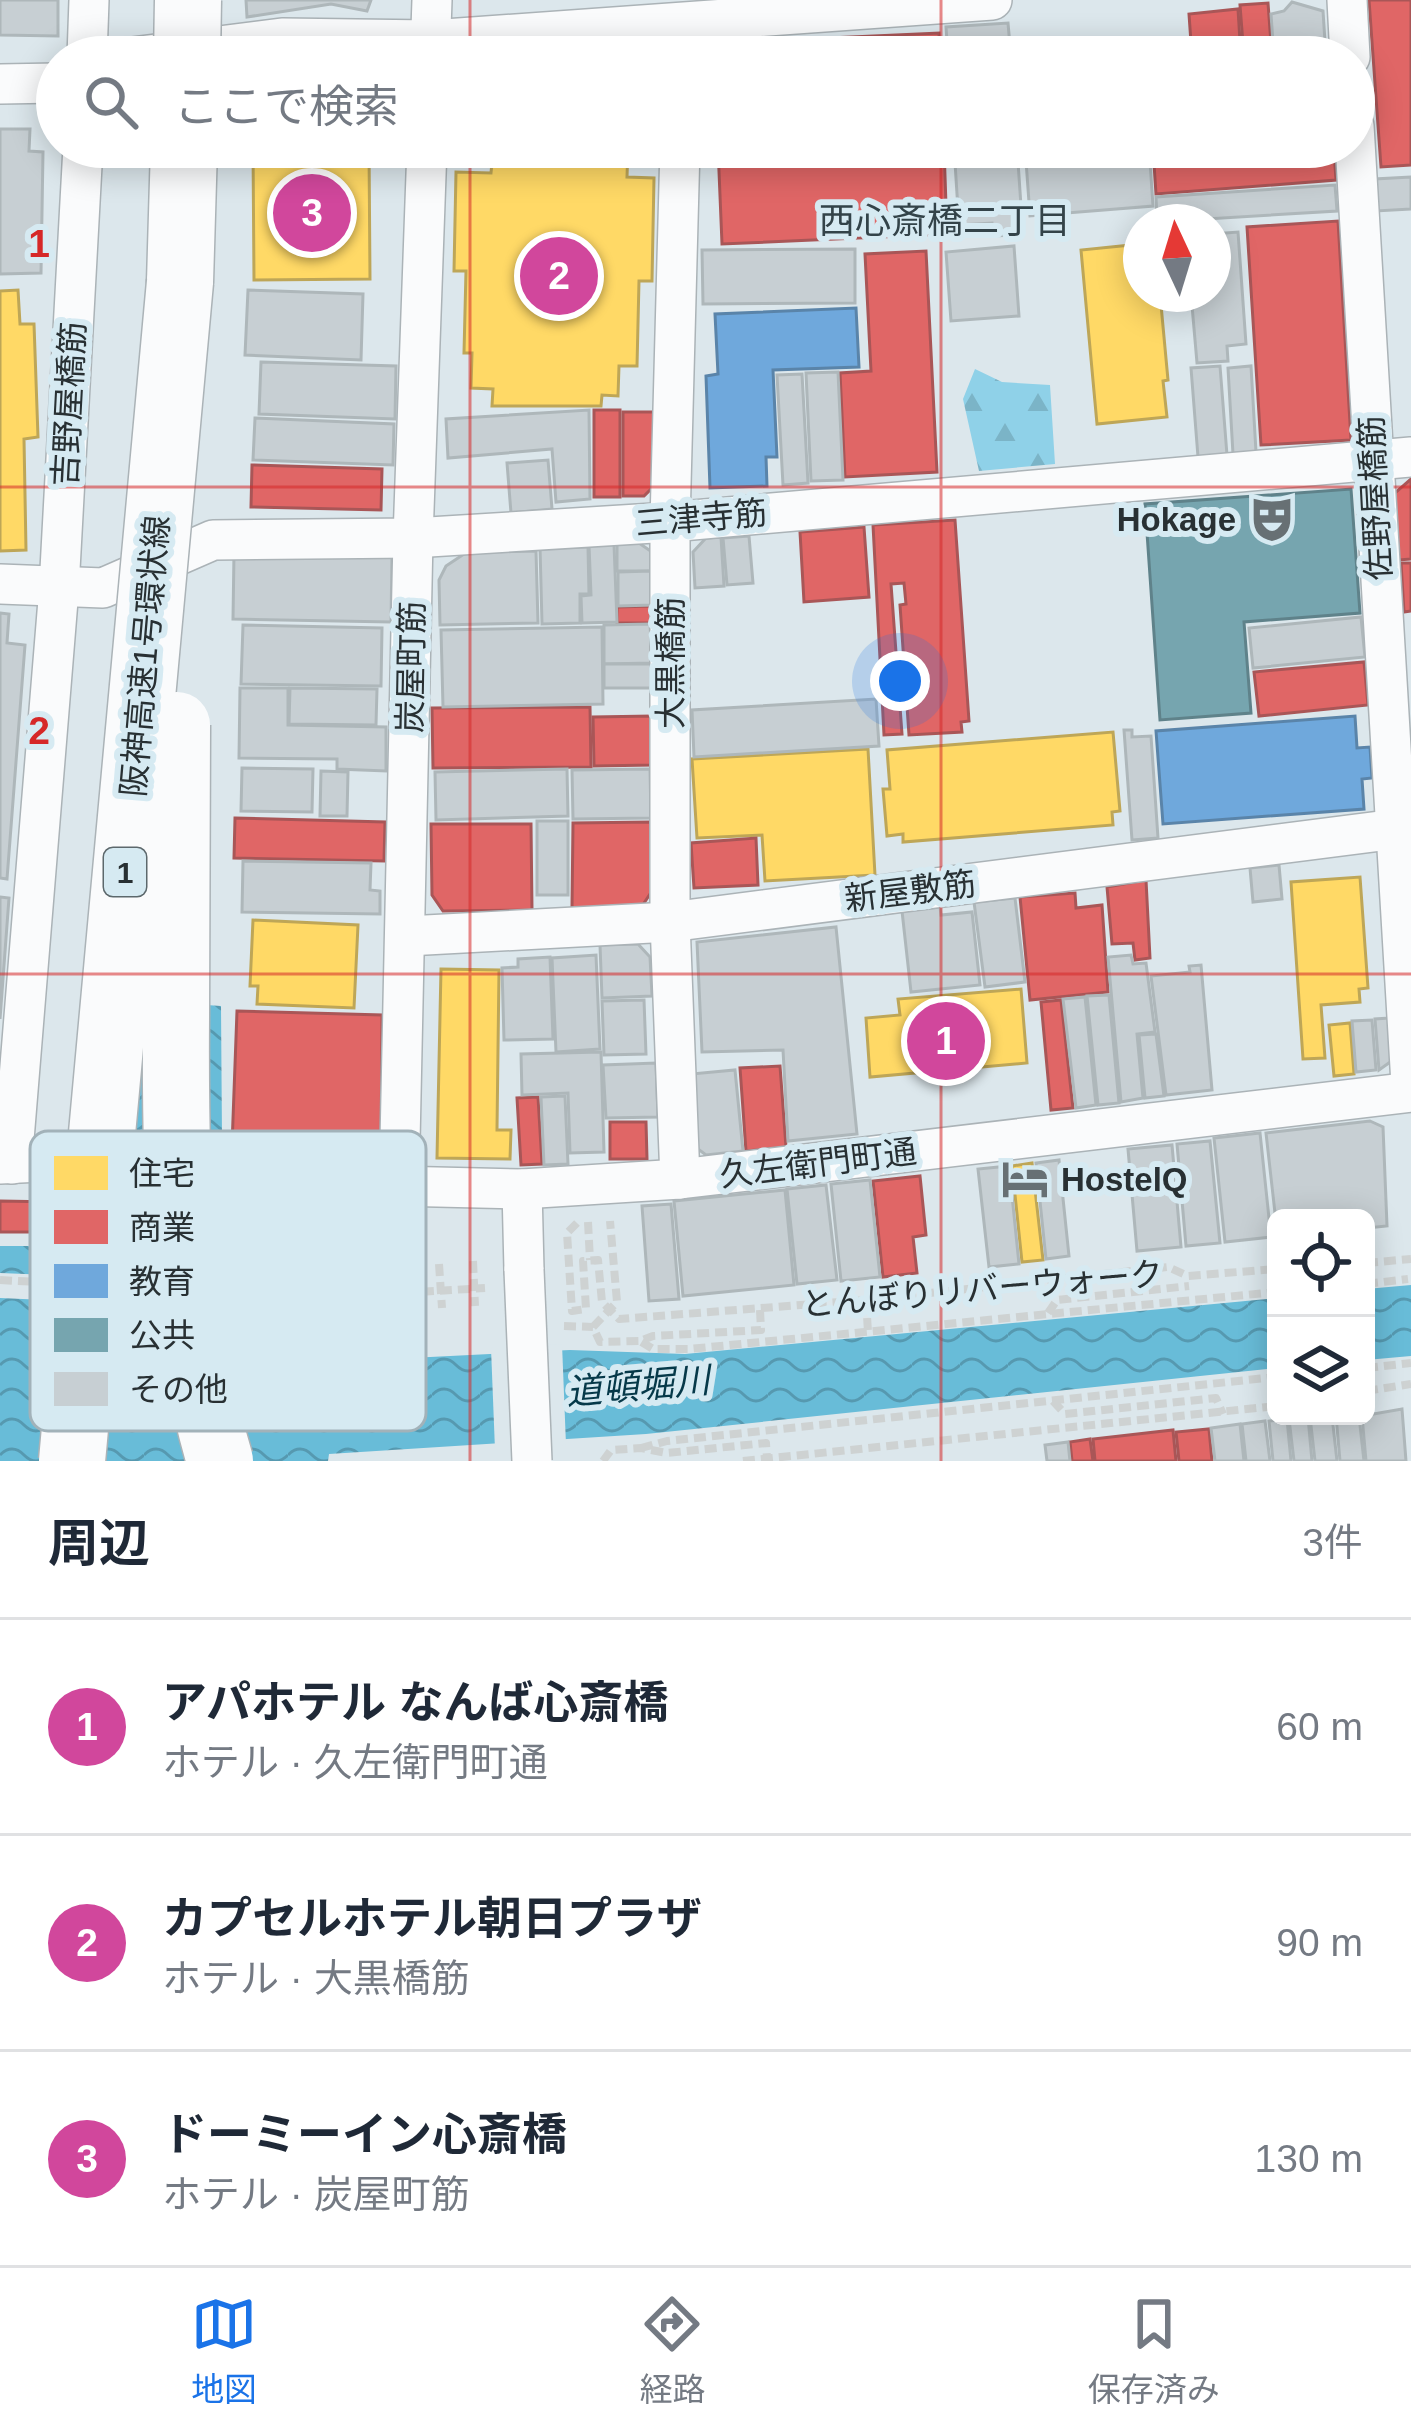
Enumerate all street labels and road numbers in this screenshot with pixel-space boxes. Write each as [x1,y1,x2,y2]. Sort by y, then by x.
street label: 吉野屋橋筋 [46,321,92,487]
street label: 佐野屋橋筋 [1352,415,1398,581]
street label: 三津寺筋 [634,494,768,542]
street label: 阪神高速1号環状線 [114,514,176,798]
street label: 大黒橋筋 [652,597,689,729]
street label: 炭屋町筋 [391,601,431,733]
road number: 1 [104,848,146,896]
street label: 新屋敷筋 [842,865,978,917]
street label: 久左衛門町通 [717,1133,919,1193]
street label: とんぼりリバーウォーク [800,1255,1164,1323]

